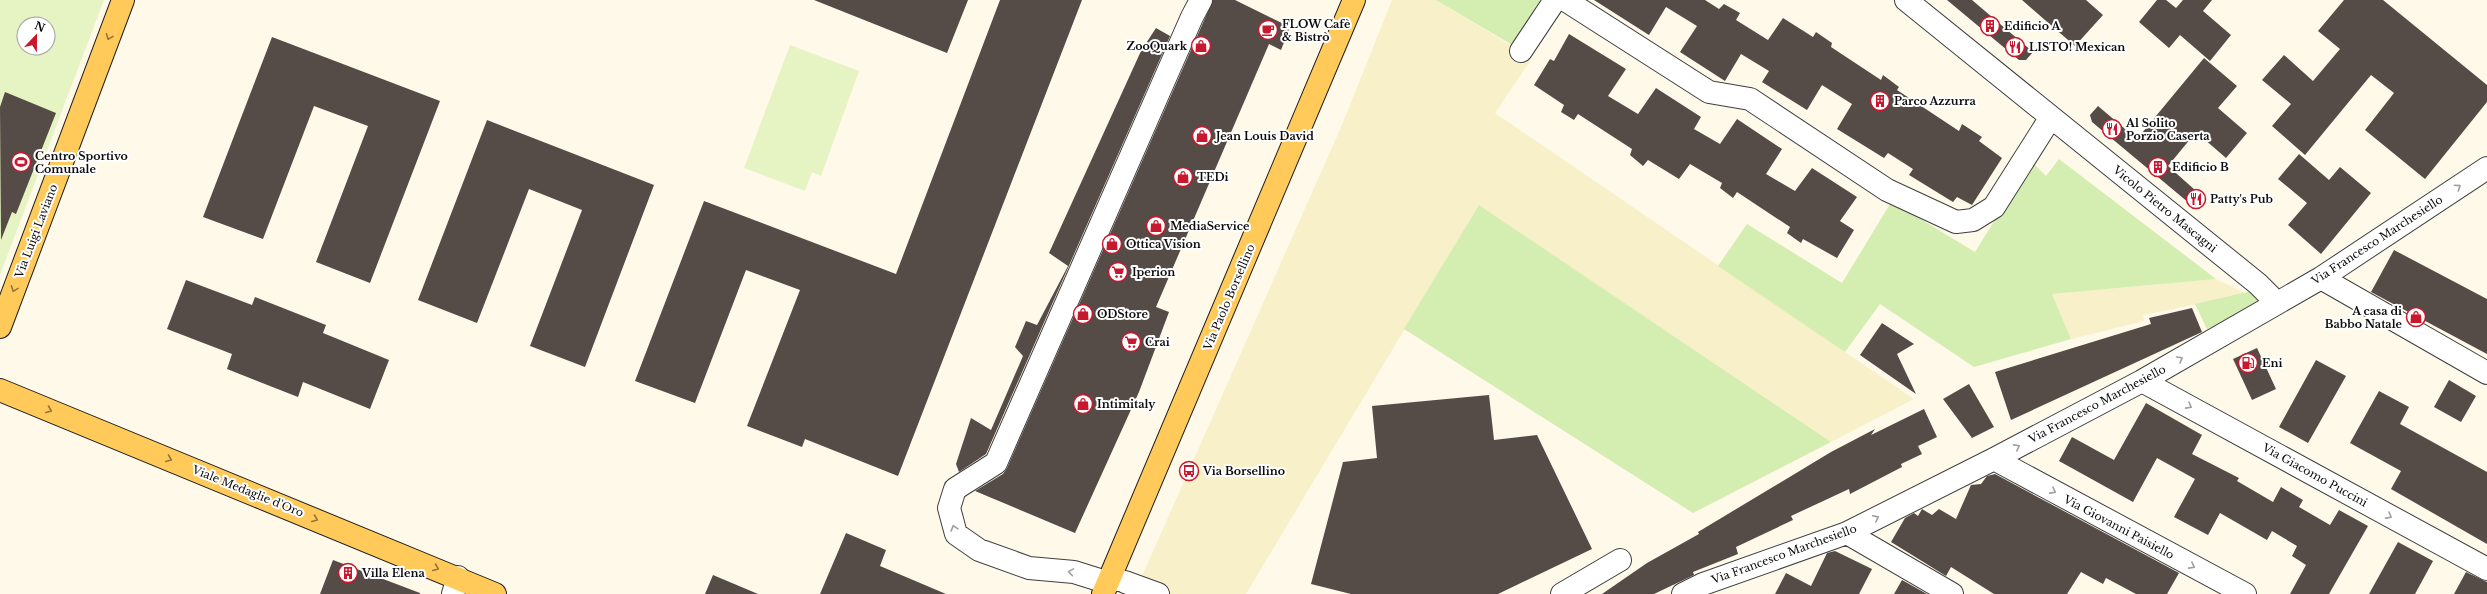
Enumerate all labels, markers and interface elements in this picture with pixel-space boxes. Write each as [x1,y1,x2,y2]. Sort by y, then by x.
building icon: Edificio A [1979,15,2001,37]
north arrow [16,16,56,56]
place label: FLOW Cafè & Bistrò [1282,17,1351,44]
text: N [32,18,48,35]
cafe icon: FLOW Cafè & Bistrò [1257,19,1279,41]
place label: Edificio A [2004,19,2062,33]
one-way arrow [106,33,114,40]
shop icon: ZooQuark [1190,35,1212,57]
restaurant icon: LISTO! Mexican [2004,36,2026,58]
place label: ZooQuark [1126,39,1188,53]
place label: LISTO! Mexican [2029,40,2125,54]
building icon: Parco Azzurra [1869,90,1891,112]
place label: Parco Azzurra [1894,94,1977,108]
place label: Al Solito Porzio Caserta [2125,116,2210,143]
restaurant icon: Al Solito Porzio Caserta [2101,118,2123,140]
shop icon: Jean Louis David [1191,125,1213,147]
place label: Jean Louis David [1214,129,1314,143]
place label: Centro Sportivo Comunale [35,149,128,176]
sports icon: Centro Sportivo Comunale [10,151,32,173]
building icon: Edificio B [2147,156,2169,178]
place label: Edificio B [2172,160,2229,174]
street label: Vicolo Pietro Mascagni [2109,162,2220,255]
shop icon: TEDi [1172,166,1194,188]
place label: TEDi [1197,170,1229,184]
street label: Via Luigi Laviano [11,182,60,281]
one-way arrow [2453,185,2460,192]
restaurant icon: Patty's Pub [2185,188,2207,210]
place label: Patty's Pub [2210,192,2273,206]
street label: Via Francesco Marchesiello [2308,192,2445,288]
shop icon: MediaService [1145,215,1167,237]
place label: MediaService [1170,219,1250,233]
shop icon: Ottica Vision [1101,233,1123,255]
place label: Ottica Vision [1126,237,1201,251]
street label: Via Paolo Borsellino [1200,242,1258,353]
supermarket icon: Iperion [1107,261,1129,283]
place label: Iperion [1132,265,1175,279]
one-way arrow [11,286,19,293]
shop icon: ODStore [1072,303,1094,325]
place label: A casa di Babbo Natale [2325,304,2403,331]
shop icon: A casa di Babbo Natale [2405,306,2427,328]
place label: ODStore [1097,307,1148,321]
supermarket icon: Crai [1120,331,1142,353]
place label: Crai [1145,335,1170,349]
fuel station icon: Eni [2237,352,2259,374]
one-way arrow [2176,356,2184,363]
place label: Eni [2262,356,2282,370]
street label: Via Francesco Marchesiello [2025,362,2168,447]
shop icon: Intimitaly [1072,393,1094,415]
place label: Intimitaly [1097,397,1156,411]
one-way arrow [2185,401,2192,409]
one-way arrow [45,405,52,413]
street label: Via Giacomo Puccini [2259,440,2370,510]
one-way arrow [2013,444,2020,452]
one-way arrow [165,454,173,462]
bus stop icon: Via Borsellino [1178,460,1200,482]
street label: Viale Medaglie d'Oro [189,462,306,520]
place label: Via Borsellino [1202,464,1285,478]
one-way arrow [2049,486,2056,493]
street label: Via Giovanni Paisiello [2060,491,2177,562]
one-way arrow [2385,511,2392,518]
one-way arrow [312,514,319,522]
one-way arrow [1871,515,1879,523]
street label: Via Francesco Marchesiello [1709,521,1858,587]
one-way arrow [951,525,959,531]
one-way arrow [2188,561,2195,568]
building icon: Villa Elena [337,562,359,584]
one-way arrow [431,563,439,571]
place label: Villa Elena [361,566,425,580]
one-way arrow [1068,569,1074,577]

